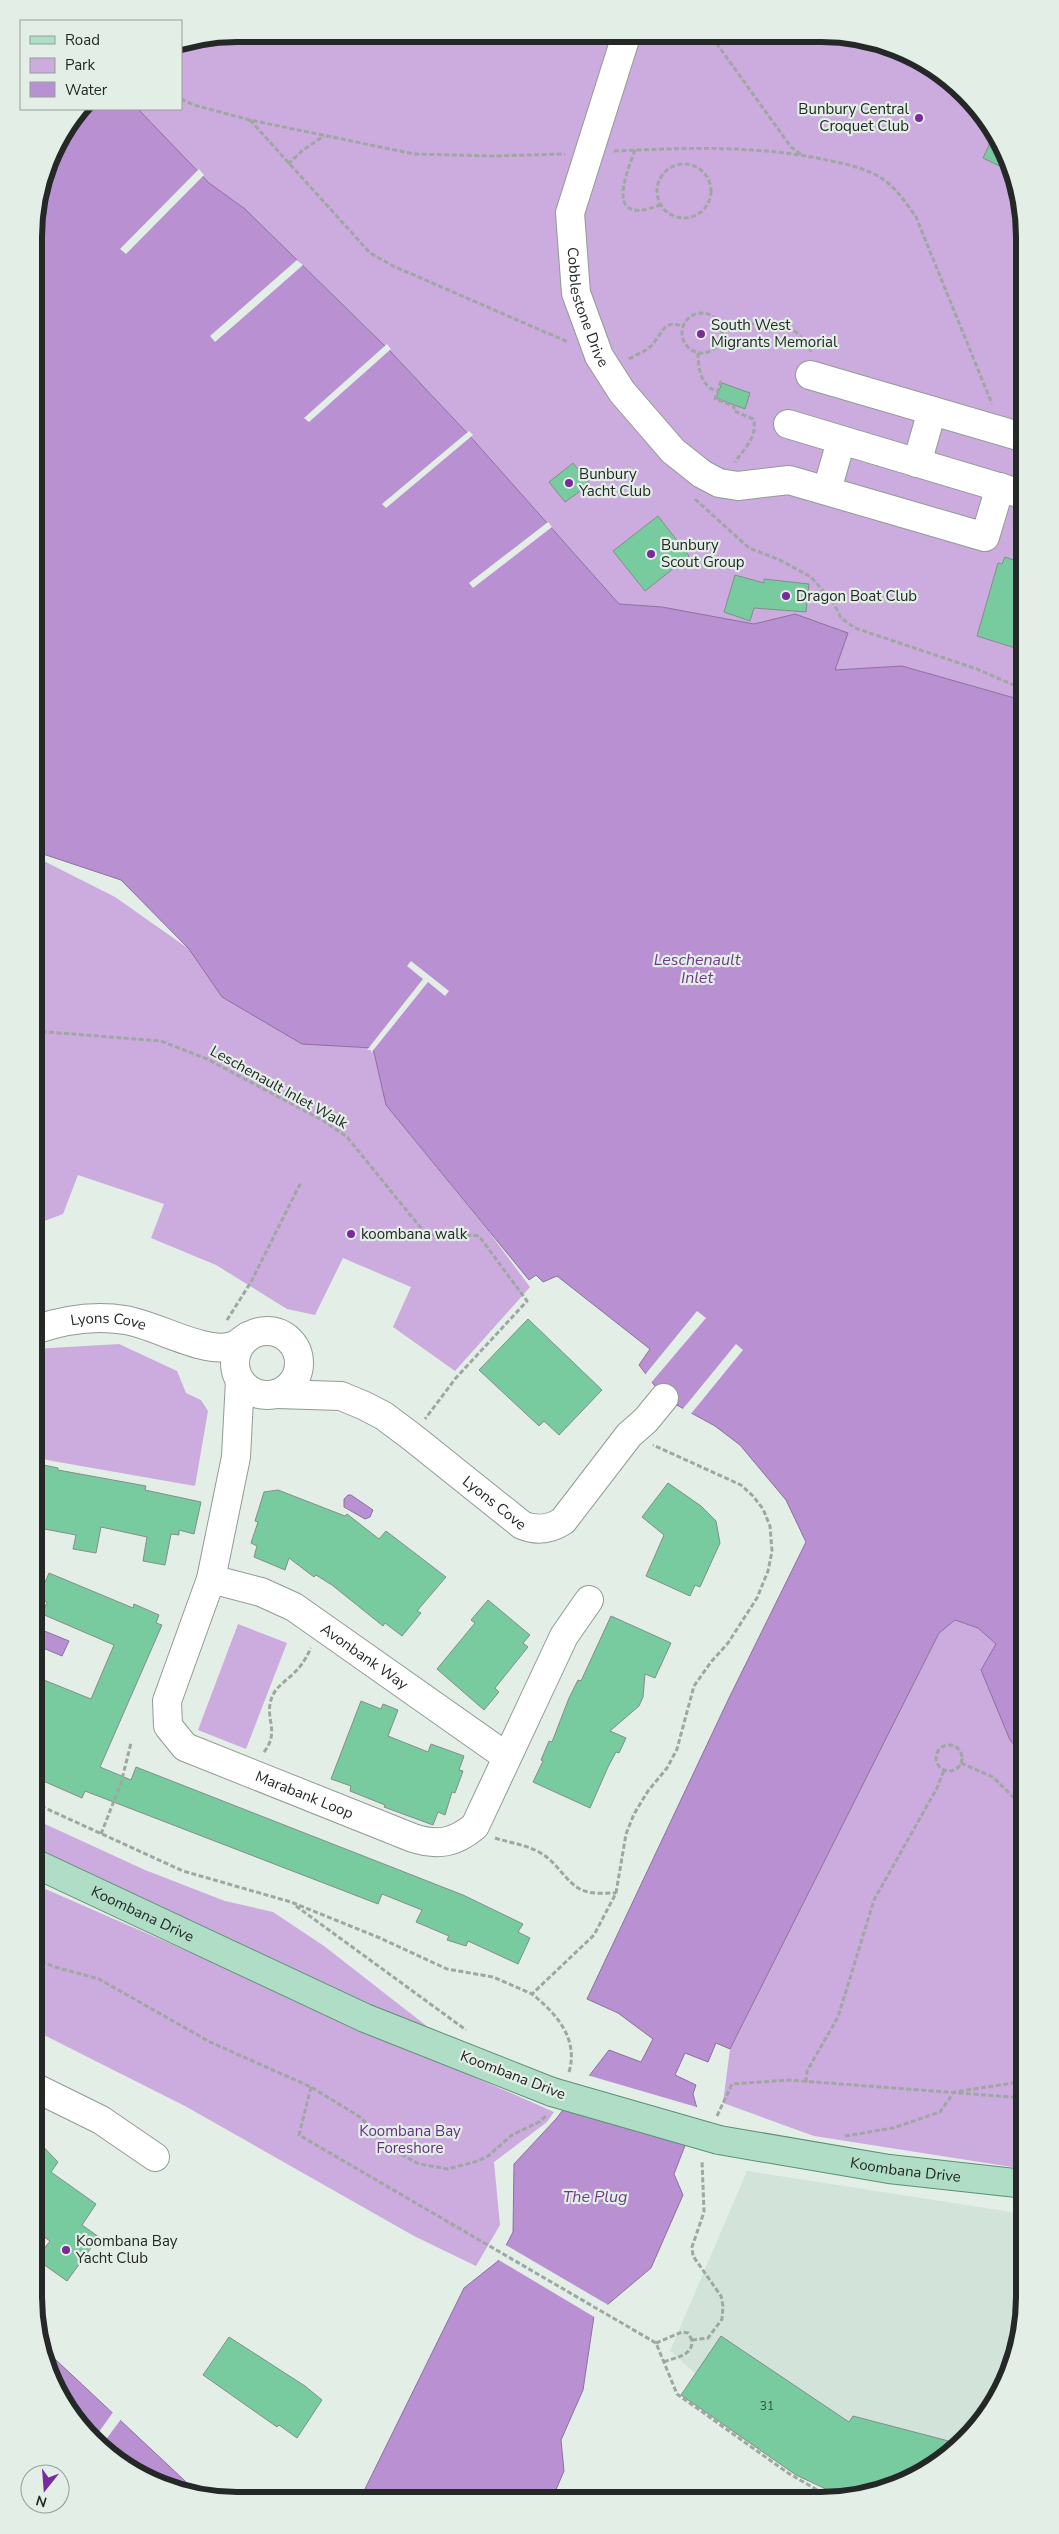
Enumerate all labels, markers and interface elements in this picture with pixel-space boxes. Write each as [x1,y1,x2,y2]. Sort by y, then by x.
legend [20,20,182,110]
text: Road [65,30,100,50]
text: Park [65,55,95,75]
text: Water [65,80,108,100]
place label: Bunbury Central Croquet Club [798,99,910,136]
marker: Bunbury Central Croquet Club [913,112,925,124]
street label: Cobblestone Drive [563,246,614,371]
place label: South West Migrants Memorial [711,315,838,352]
marker: South West Migrants Memorial [695,328,707,340]
place label: Bunbury Yacht Club [578,464,651,501]
marker: Bunbury Yacht Club [563,477,575,489]
place label: Bunbury Scout Group [661,535,745,572]
marker: Bunbury Scout Group [645,548,657,560]
place label: Dragon Boat Club [796,586,917,606]
marker: Dragon Boat Club [780,590,792,602]
water label: Leschenault Inlet [654,949,741,989]
street label: Leschenault Inlet Walk [207,1041,352,1133]
place label: koombana walk [361,1224,468,1244]
marker: koombana walk [345,1228,357,1240]
street label: Lyons Cove [69,1308,149,1335]
street label: Lyons Cove [458,1471,531,1535]
street label: Avonbank Way [317,1619,412,1695]
street label: Marabank Loop [252,1766,357,1823]
street label: Koombana Drive [88,1881,197,1947]
street label: Koombana Drive [457,2046,569,2104]
park label: Koombana Bay Foreshore [359,2121,461,2158]
street label: Koombana Drive [849,2153,962,2187]
water label: The Plug [563,2186,627,2208]
place label: Koombana Bay Yacht Club [75,2231,178,2268]
marker: Koombana Bay Yacht Club [60,2244,72,2256]
house number: 31 [760,2398,774,2414]
north arrow [20,2464,70,2514]
text: N [34,2490,49,2512]

